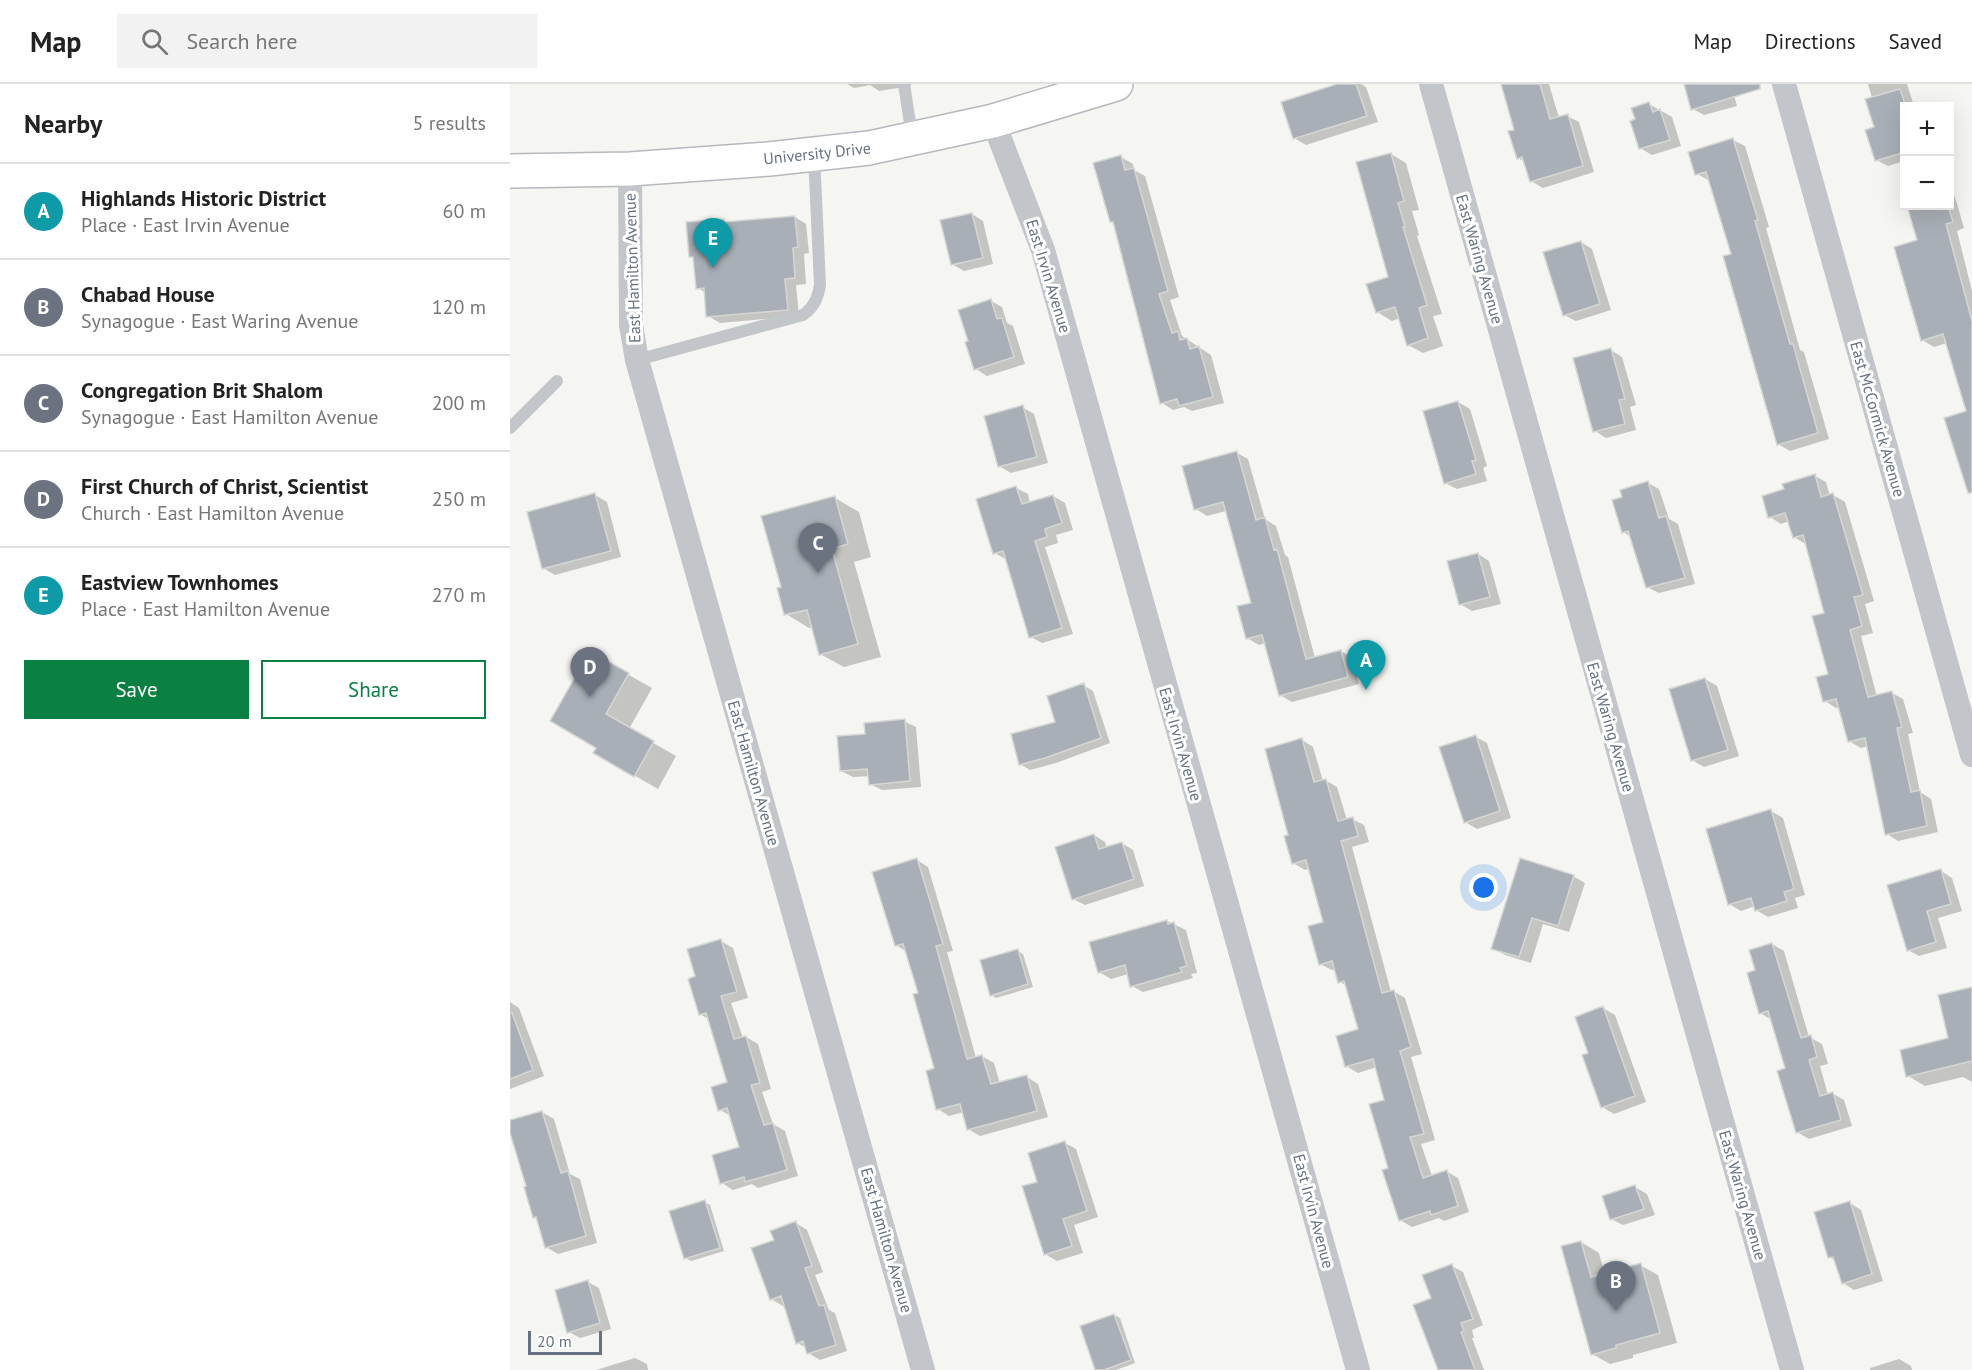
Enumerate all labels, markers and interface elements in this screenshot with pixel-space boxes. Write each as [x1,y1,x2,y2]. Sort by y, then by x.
search box [117,14,537,68]
text: Map [30,23,81,60]
icon: search [138,25,171,58]
text: Search here [186,27,297,55]
text: Map [1693,28,1732,55]
text: Directions [1765,28,1856,55]
text: Saved [1889,28,1942,55]
map controls [1900,102,1954,210]
button: + [1900,102,1954,156]
text: Nearby [24,107,102,140]
text: 5 results [413,110,486,136]
street label: University Drive [762,137,872,169]
button: − [1900,156,1954,210]
text: Highlands Historic District [81,184,326,212]
street label: East Waring Avenue [1452,192,1508,326]
street label: East Hamilton Avenue [619,193,645,343]
text: A [37,198,50,224]
text: 60 m [443,198,486,224]
text: Place · East Irvin Avenue [81,212,290,238]
street label: East Irvin Avenue [1022,217,1076,335]
pin: E [694,218,732,268]
text: Chabad House [81,280,215,308]
text: B [38,294,49,320]
text: 120 m [432,294,486,320]
text: Synagogue · East Waring Avenue [81,308,358,334]
street label: East McCormick Avenue [1846,339,1910,499]
text: Congregation Brit Shalom [81,376,323,404]
text: C [38,390,49,416]
text: 200 m [432,390,486,416]
text: Synagogue · East Hamilton Avenue [81,404,378,430]
text: First Church of Christ, Scientist [81,472,368,500]
text: D [37,486,50,512]
text: 250 m [432,486,486,512]
text: Church · East Hamilton Avenue [81,500,344,526]
pin: C [798,524,838,573]
text: Eastview Townhomes [81,568,279,596]
text: E [38,582,49,608]
text: 270 m [432,582,486,608]
text: Place · East Hamilton Avenue [81,596,330,622]
pin: A [1346,640,1386,690]
pin: D [570,648,610,697]
button: Save [24,660,249,719]
button: Share [261,660,486,719]
street label: East Waring Avenue [1583,660,1639,794]
street label: East Irvin Avenue [1155,685,1207,803]
street label: East Hamilton Avenue [724,698,784,848]
your location [1469,873,1498,902]
street label: East Waring Avenue [1715,1128,1771,1262]
street label: East Irvin Avenue [1289,1152,1339,1270]
street label: East Hamilton Avenue [857,1165,917,1315]
pin: B [1596,1262,1636,1311]
scale bar [528,1328,602,1356]
text: 20 m [537,1331,572,1351]

